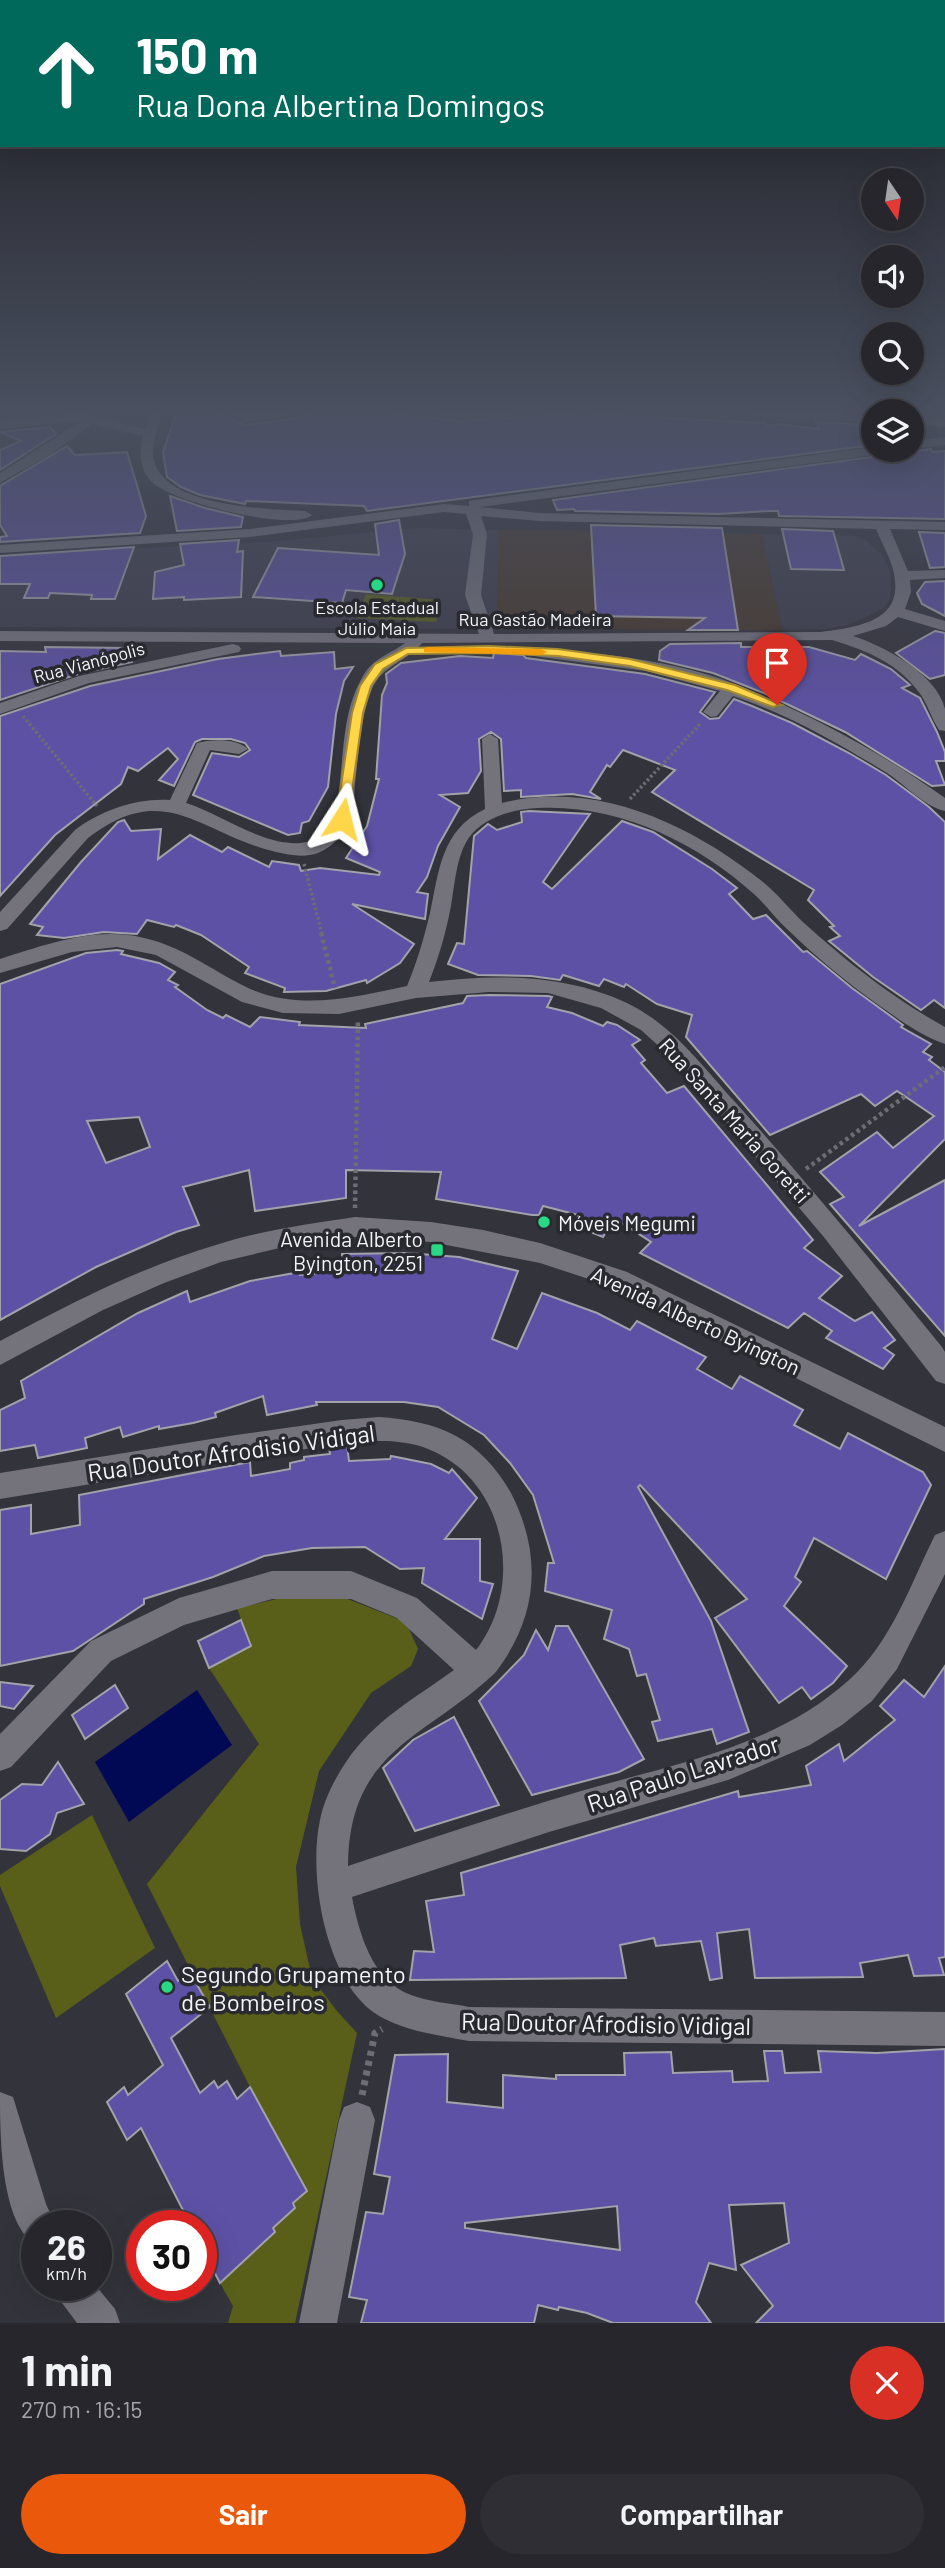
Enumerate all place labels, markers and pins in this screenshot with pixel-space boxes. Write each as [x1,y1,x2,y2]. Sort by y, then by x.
marker: Escola Estadual Júlio Maia [369,577,385,593]
place label: Escola Estadual Júlio Maia [315,596,439,639]
pin [747,633,807,705]
place label: Móveis Megumi [558,1210,696,1235]
marker: Móveis Megumi [536,1214,552,1230]
place label: Avenida Alberto Byington, 2251 [280,1226,423,1275]
marker: Avenida Alberto Byington, 2251 [429,1242,445,1258]
place label: Segundo Grupamento de Bombeiros [181,1959,406,2016]
marker: Segundo Grupamento de Bombeiros [159,1979,175,1995]

